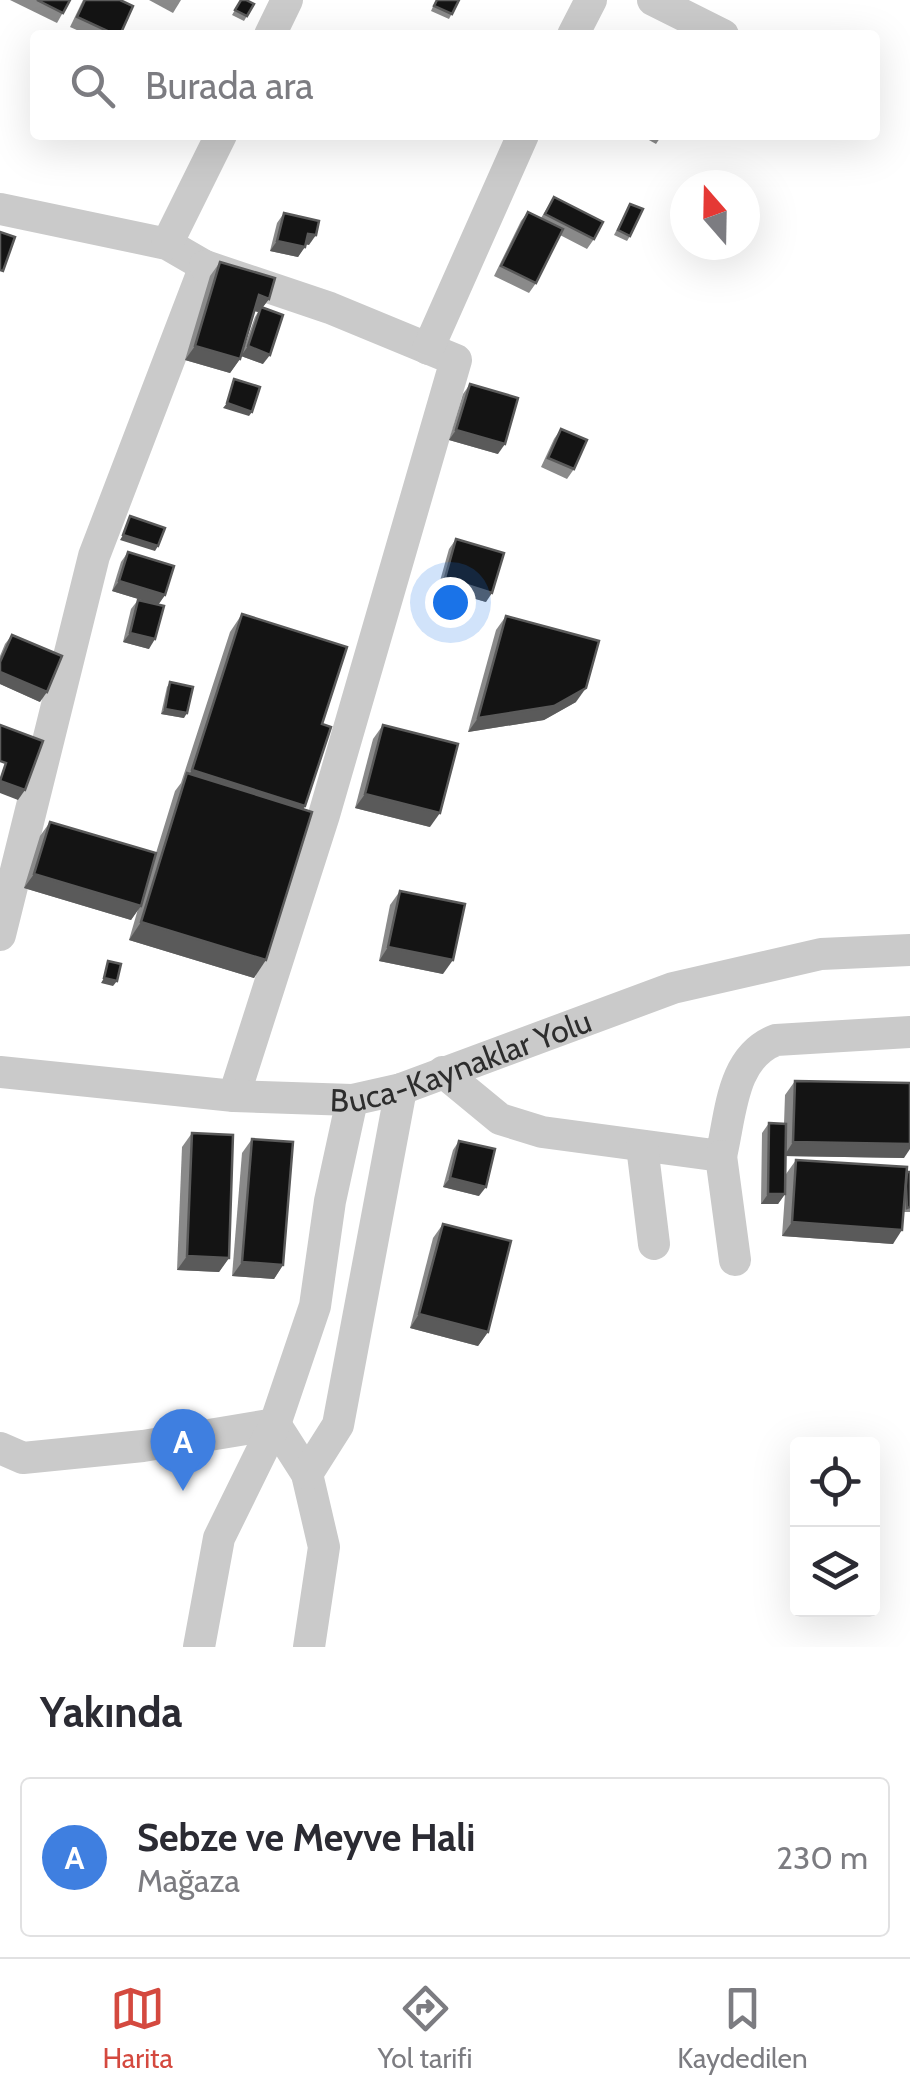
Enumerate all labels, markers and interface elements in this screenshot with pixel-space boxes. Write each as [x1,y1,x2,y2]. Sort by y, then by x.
search box [30,30,880,140]
icon: search [65,58,120,113]
text: Burada ara [145,62,314,109]
north arrow [670,170,760,260]
your location [425,577,476,628]
street label: Buca-Kaynaklar Yolu [329,1001,596,1120]
pin: A [150,1408,216,1491]
map controls [790,1437,880,1617]
button: locate [790,1437,880,1527]
button: layers [790,1527,880,1617]
text: Yakında [40,1686,182,1738]
text: Sebze ve Meyve Hali [137,1814,475,1861]
text: A [64,1838,85,1877]
text: 230 m [776,1838,868,1877]
text: Mağaza [137,1861,240,1900]
tab: Harita [102,1981,173,2075]
tab: Yol tarifi [378,1981,472,2075]
tab: Kaydedilen [677,1981,808,2075]

